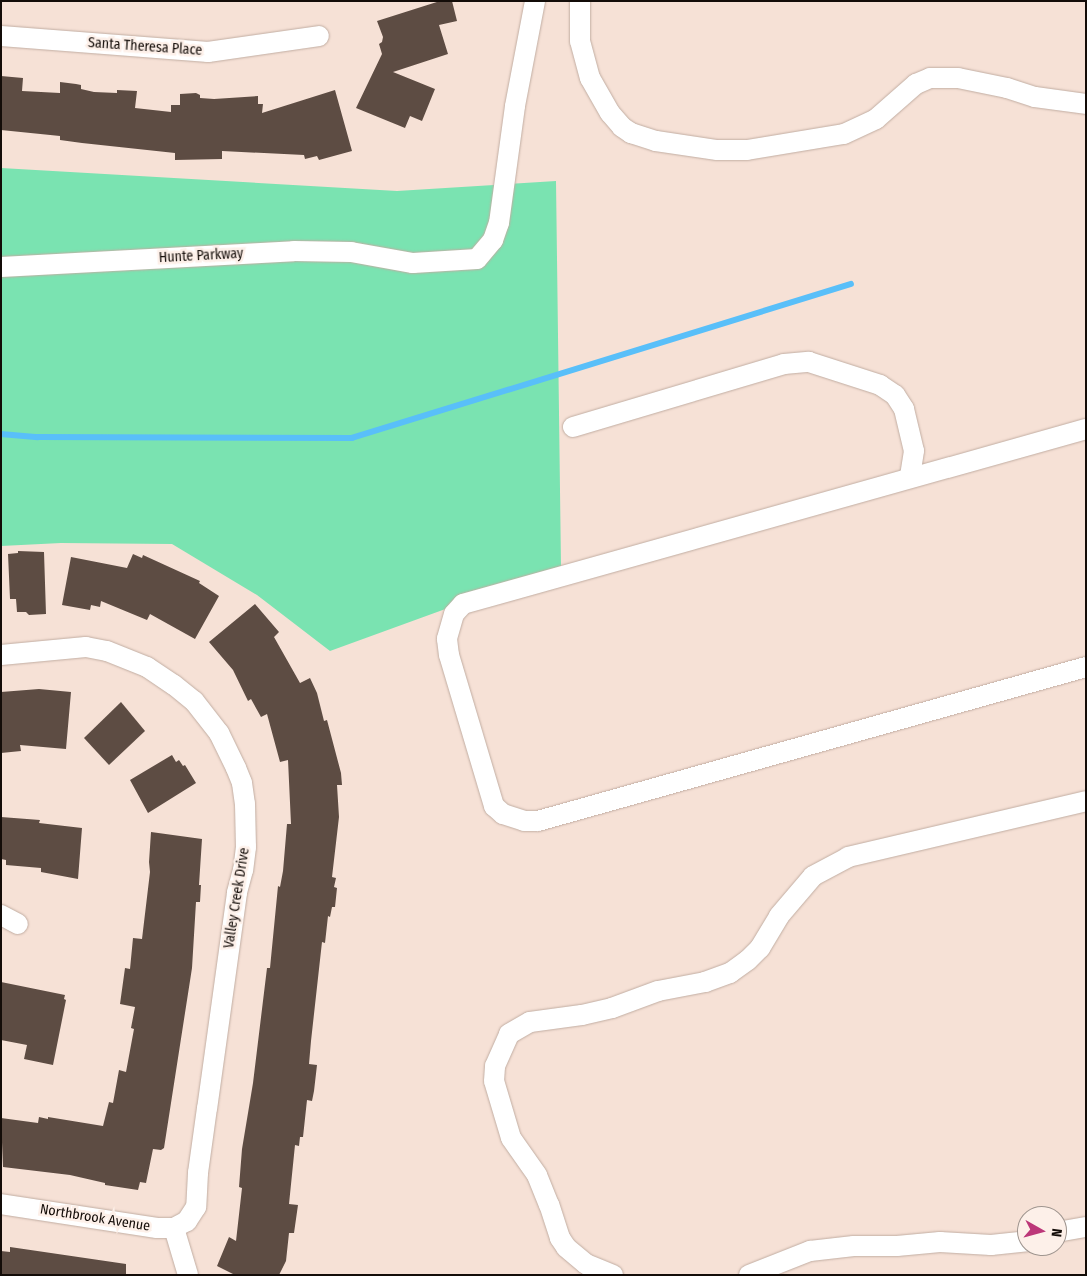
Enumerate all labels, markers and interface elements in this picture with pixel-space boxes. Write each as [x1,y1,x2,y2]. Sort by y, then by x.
street label: Santa Theresa Place [87,35,203,59]
street label: Hunte Parkway [158,245,244,267]
street label: Valley Creek Drive [221,846,253,950]
street label: Northbrook Avenue [39,1201,151,1235]
north arrow [1017,1206,1067,1256]
text: N [1047,1228,1065,1238]

